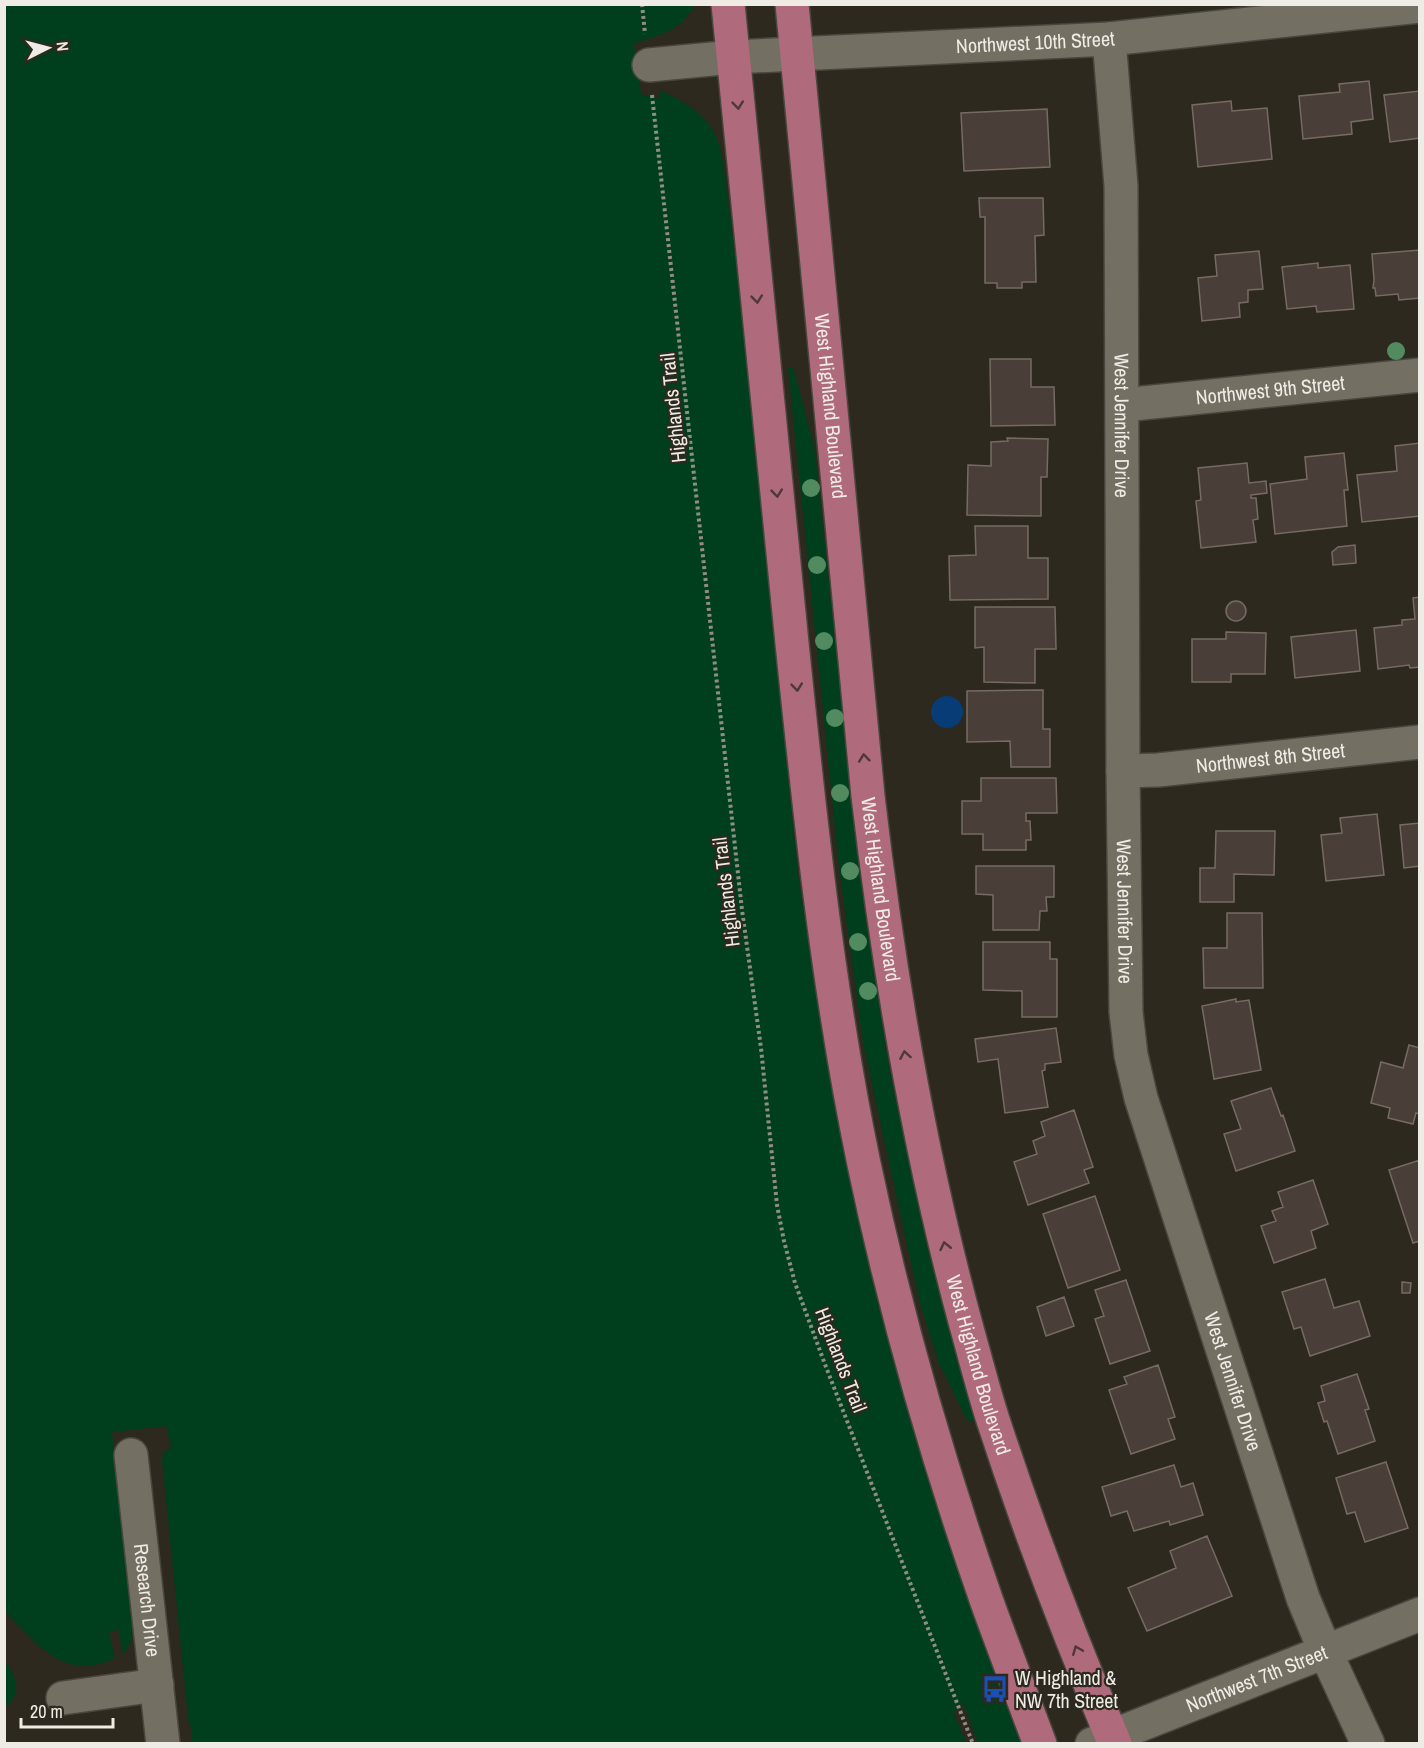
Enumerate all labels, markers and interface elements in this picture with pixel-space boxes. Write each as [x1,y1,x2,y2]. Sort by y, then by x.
north arrow [18,18,78,78]
street label: Northwest 10th Street [955,24,1116,59]
text: N [51,41,74,52]
one-way arrow [731,100,744,109]
one-way arrow [751,294,763,303]
street label: West Highland Boulevard [809,312,853,500]
street label: Highlands Trail [653,352,692,464]
street label: West Jennifer Drive [1109,353,1136,498]
street label: Northwest 9th Street [1194,369,1346,411]
one-way arrow [770,488,783,497]
one-way arrow [790,682,802,691]
street label: Northwest 8th Street [1194,736,1347,779]
one-way arrow [858,753,871,762]
street label: West Highland Boulevard [855,796,907,984]
street label: Highlands Trail [705,836,746,948]
street label: West Jennifer Drive [1111,839,1140,984]
one-way arrow [899,1050,912,1060]
one-way arrow [940,1241,953,1251]
street label: West Highland Boulevard [940,1272,1018,1458]
street label: Highlands Trail [809,1303,874,1416]
street label: West Jennifer Drive [1198,1308,1268,1454]
street label: Research Drive [128,1542,167,1658]
street label: Northwest 7th Street [1182,1638,1331,1718]
one-way arrow [1072,1646,1084,1657]
place label: W Highland & NW 7th Street [1015,1664,1118,1714]
bus stop icon: W Highland & NW 7th Street [980,1674,1010,1704]
scale bar [21,1691,112,1729]
text: 20 m [30,1699,63,1724]

